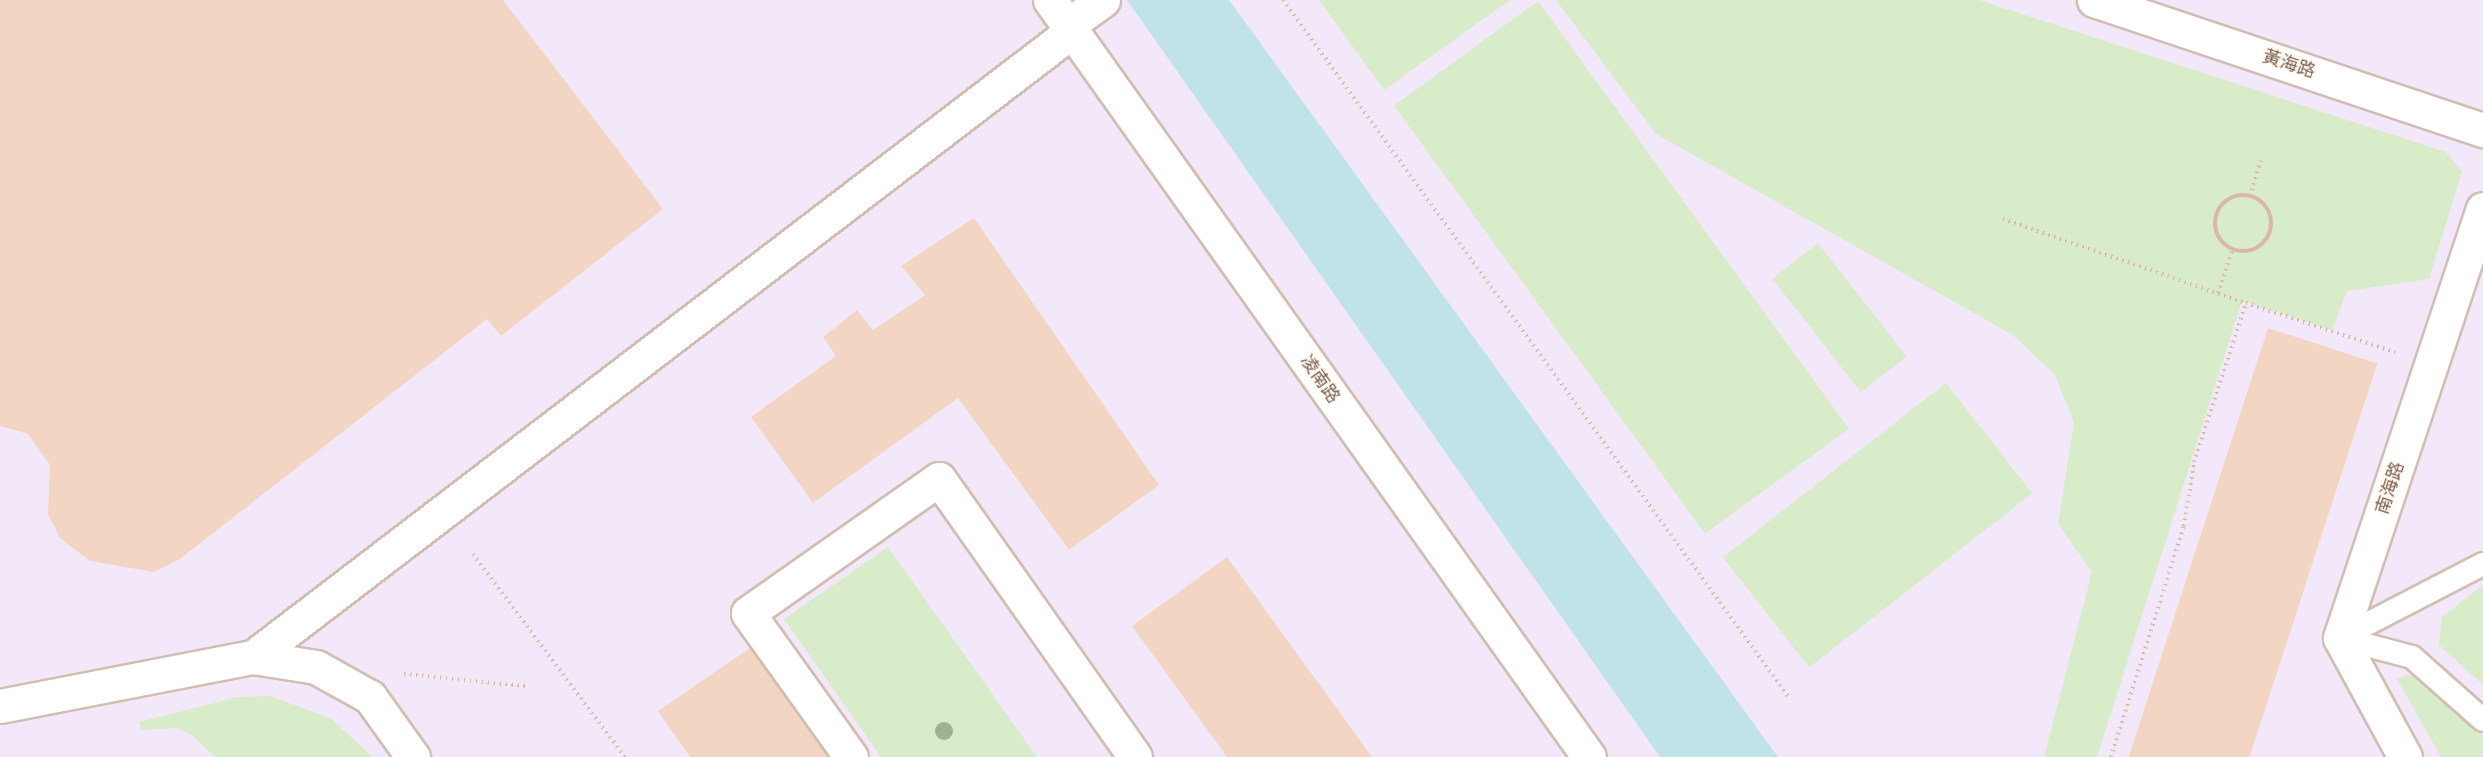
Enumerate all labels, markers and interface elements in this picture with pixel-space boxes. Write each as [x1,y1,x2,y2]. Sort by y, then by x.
street label: 黃海路 [2260,45,2318,83]
street label: 凌南路 [1296,351,1344,407]
street label: 南海路 [2371,459,2409,517]

